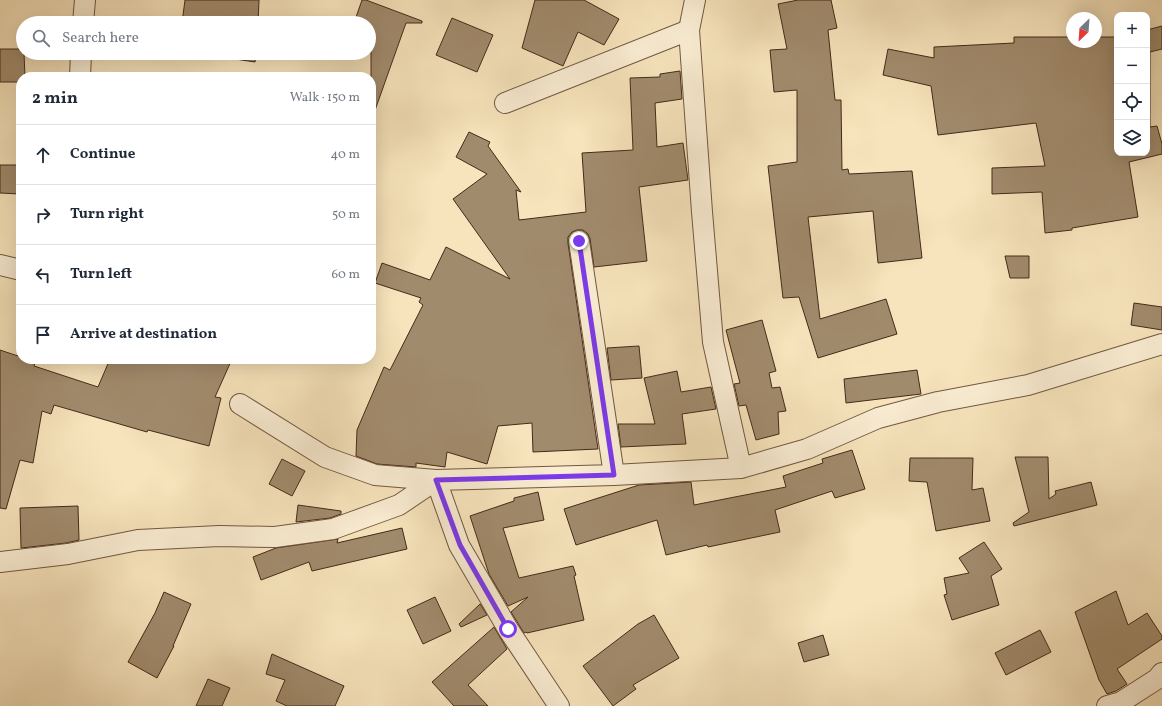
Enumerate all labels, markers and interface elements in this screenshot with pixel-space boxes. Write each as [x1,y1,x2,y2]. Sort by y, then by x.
north arrow [1066,12,1102,48]
map controls [1114,12,1150,156]
button: + [1114,12,1150,48]
search box [16,16,376,60]
icon: search [30,27,52,49]
text: Search here [62,28,139,49]
button: − [1114,48,1150,84]
button: locate [1114,84,1150,120]
text: 2 min [32,87,78,110]
text: Walk · 150 m [290,89,360,107]
button: layers [1114,120,1150,156]
icon: ahead [32,144,54,166]
text: Continue [70,144,135,165]
text: 40 m [331,146,360,164]
icon: right [32,204,54,226]
text: Turn right [70,204,144,225]
text: 50 m [332,206,360,224]
route end [570,232,588,250]
icon: left [32,264,54,286]
text: Turn left [70,264,132,285]
text: 60 m [332,266,360,284]
icon: arrive [32,324,54,346]
text: Arrive at destination [70,324,217,345]
route start [499,620,517,638]

